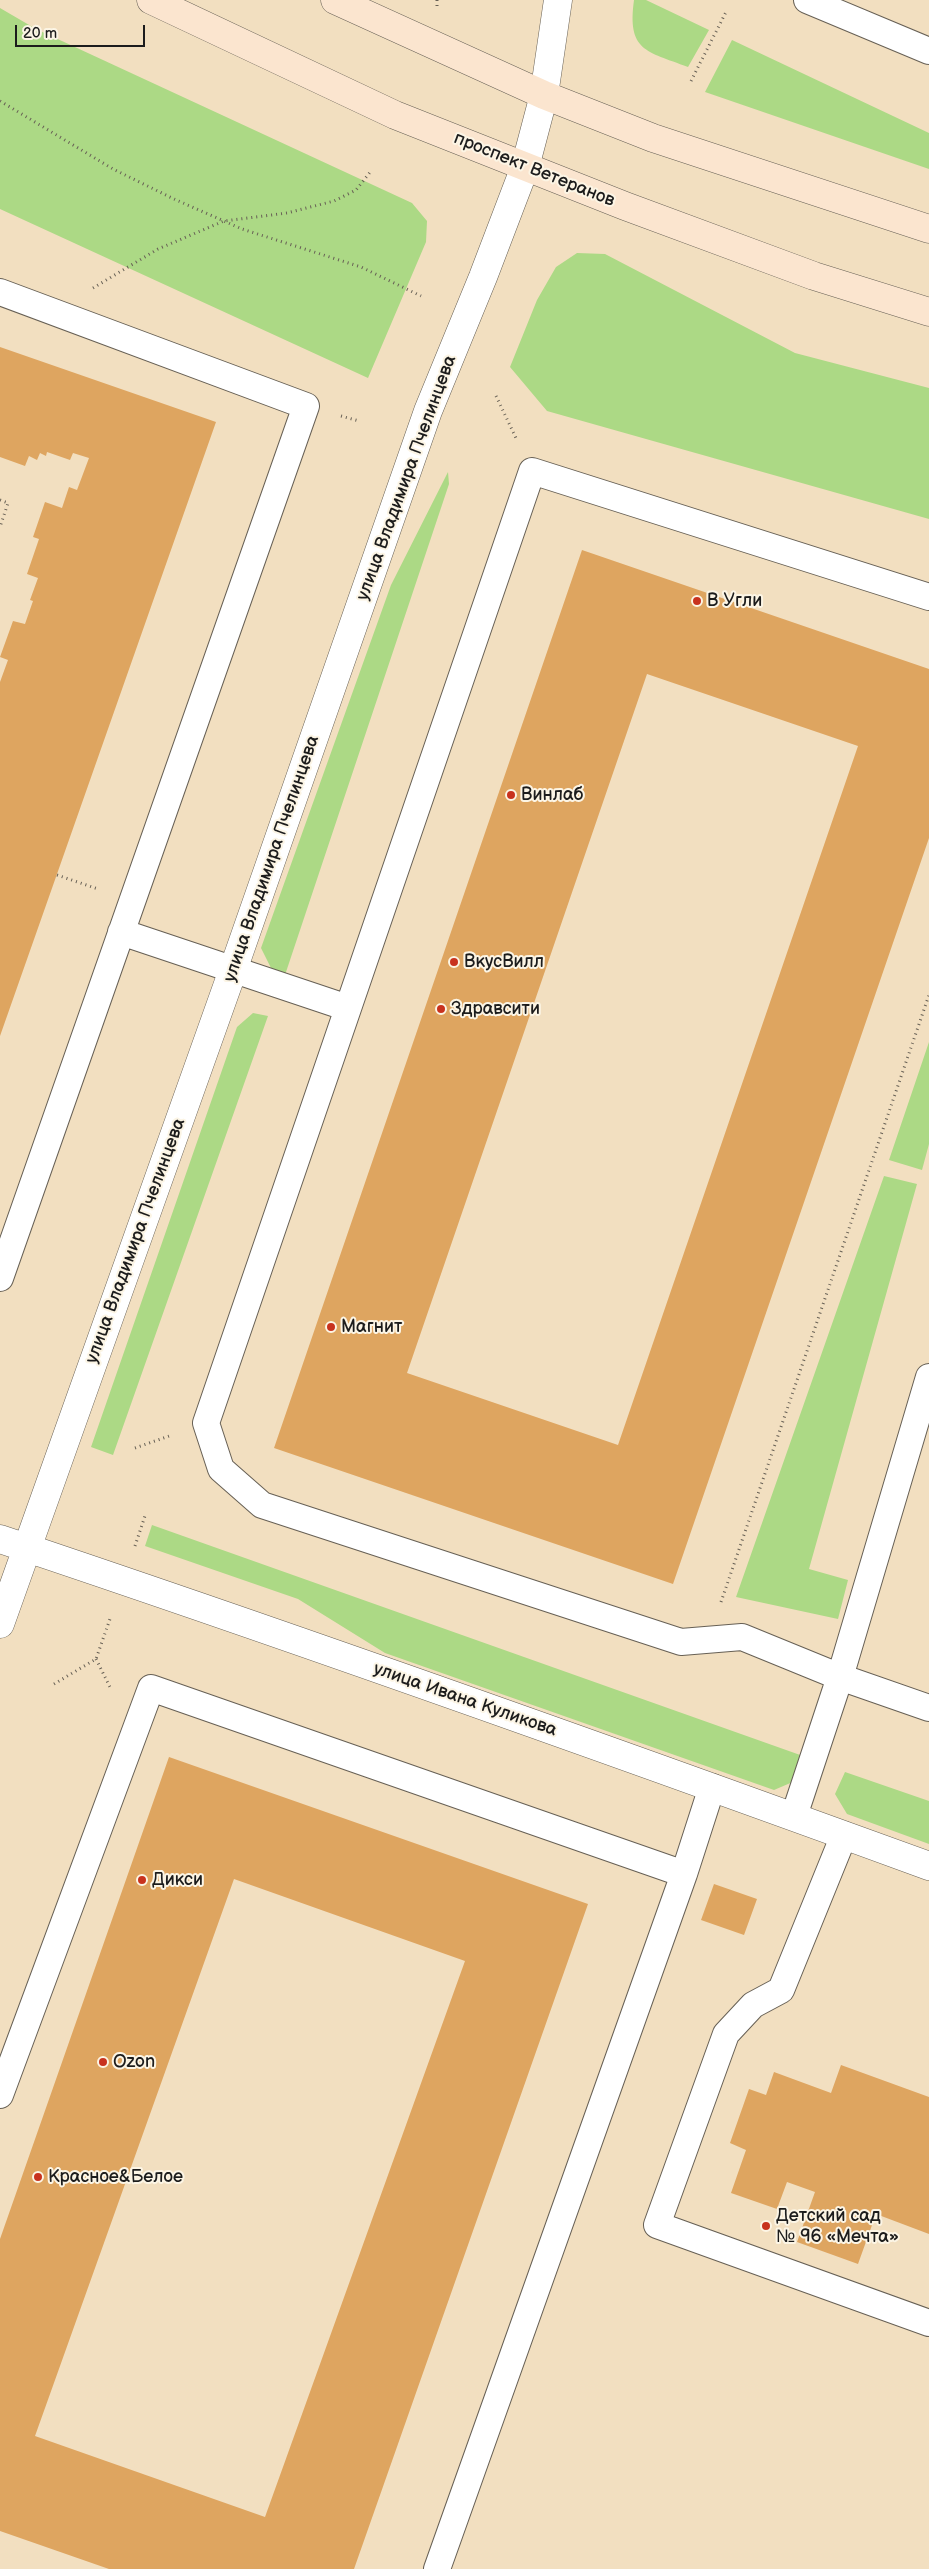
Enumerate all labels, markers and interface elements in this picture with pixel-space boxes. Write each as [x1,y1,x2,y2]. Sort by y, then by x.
scale bar [18,15,148,47]
text: 20 m [23,24,57,43]
street label: проспект Ветеранов [450,128,618,212]
street label: улица Владимира Пчелинцева [352,352,462,604]
place label: В Угли [707,590,762,612]
marker: В Угли [691,595,703,607]
street label: улица Владимира Пчелинцева [220,733,324,985]
place label: Винлаб [521,784,583,806]
marker: Винлаб [505,789,517,801]
place label: ВкусВилл [464,951,544,973]
marker: ВкусВилл [448,956,460,968]
place label: Здравсити [451,998,540,1020]
marker: Здравсити [435,1003,447,1015]
street label: улица Владимира Пчелинцева [81,1115,191,1367]
place label: Магнит [341,1316,402,1338]
marker: Магнит [325,1321,337,1333]
street label: улица Ивана Куликова [370,1658,560,1742]
place label: Дикси [152,1869,203,1891]
marker: Дикси [136,1874,148,1886]
place label: Ozon [113,2051,155,2073]
marker: Ozon [97,2056,109,2068]
place label: Красное&Белое [48,2166,183,2188]
marker: Красное&Белое [32,2171,44,2183]
place label: Детский сад № 96 «Мечта» [776,2205,899,2248]
marker: Детский сад № 96 «Мечта» [760,2220,772,2232]

